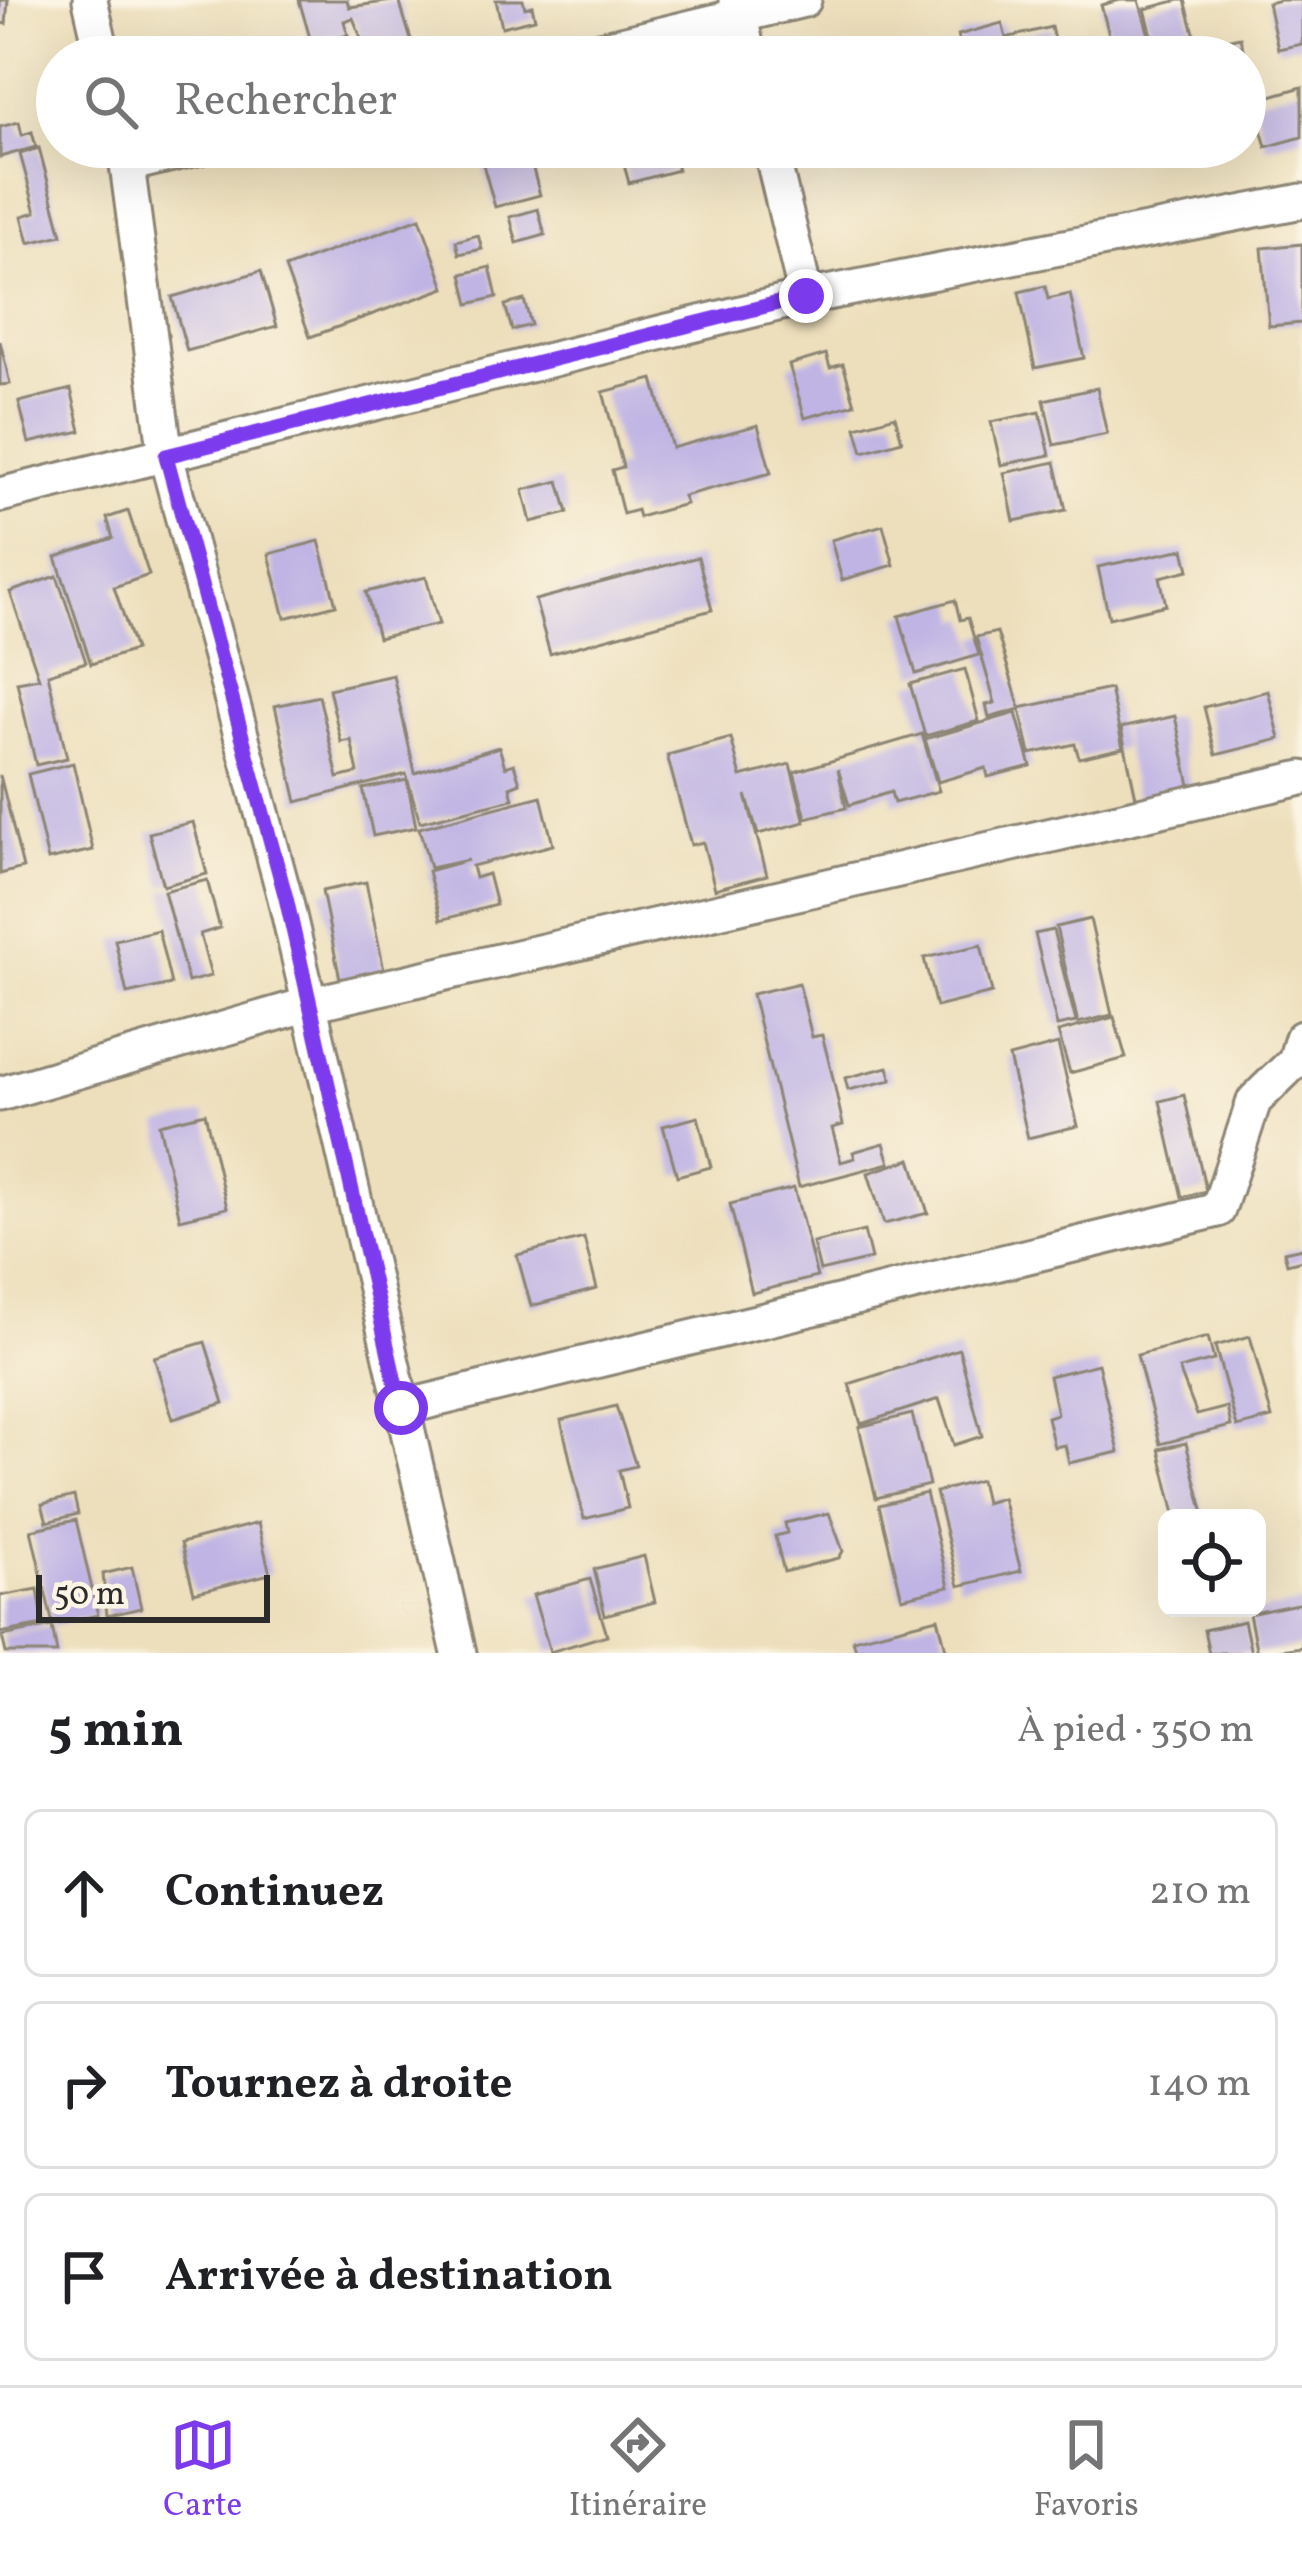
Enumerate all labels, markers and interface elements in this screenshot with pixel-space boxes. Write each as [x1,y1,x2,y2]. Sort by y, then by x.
search box [36,36,1266,168]
icon: search [78,69,144,135]
text: Rechercher [174,71,397,134]
route end [779,269,833,323]
route start [374,1381,428,1435]
map controls [1158,1509,1266,1617]
button: locate [1158,1509,1266,1617]
scale bar [36,1569,270,1622]
text: 50 m [54,1573,125,1619]
text: 5 min [48,1696,184,1767]
text: À pied · 350 m [1017,1704,1254,1758]
icon: ahead [51,1860,117,1926]
text: Continuez [165,1862,384,1925]
text: 210 m [1149,1866,1251,1920]
icon: right [51,2052,117,2118]
text: Tournez à droite [165,2054,513,2117]
text: 140 m [1148,2058,1251,2112]
icon: arrive [51,2244,117,2310]
text: Arrivée à destination [165,2246,613,2309]
tab: Carte [163,2412,242,2530]
tab: Itinéraire [569,2412,707,2530]
tab: Favoris [1034,2412,1139,2530]

